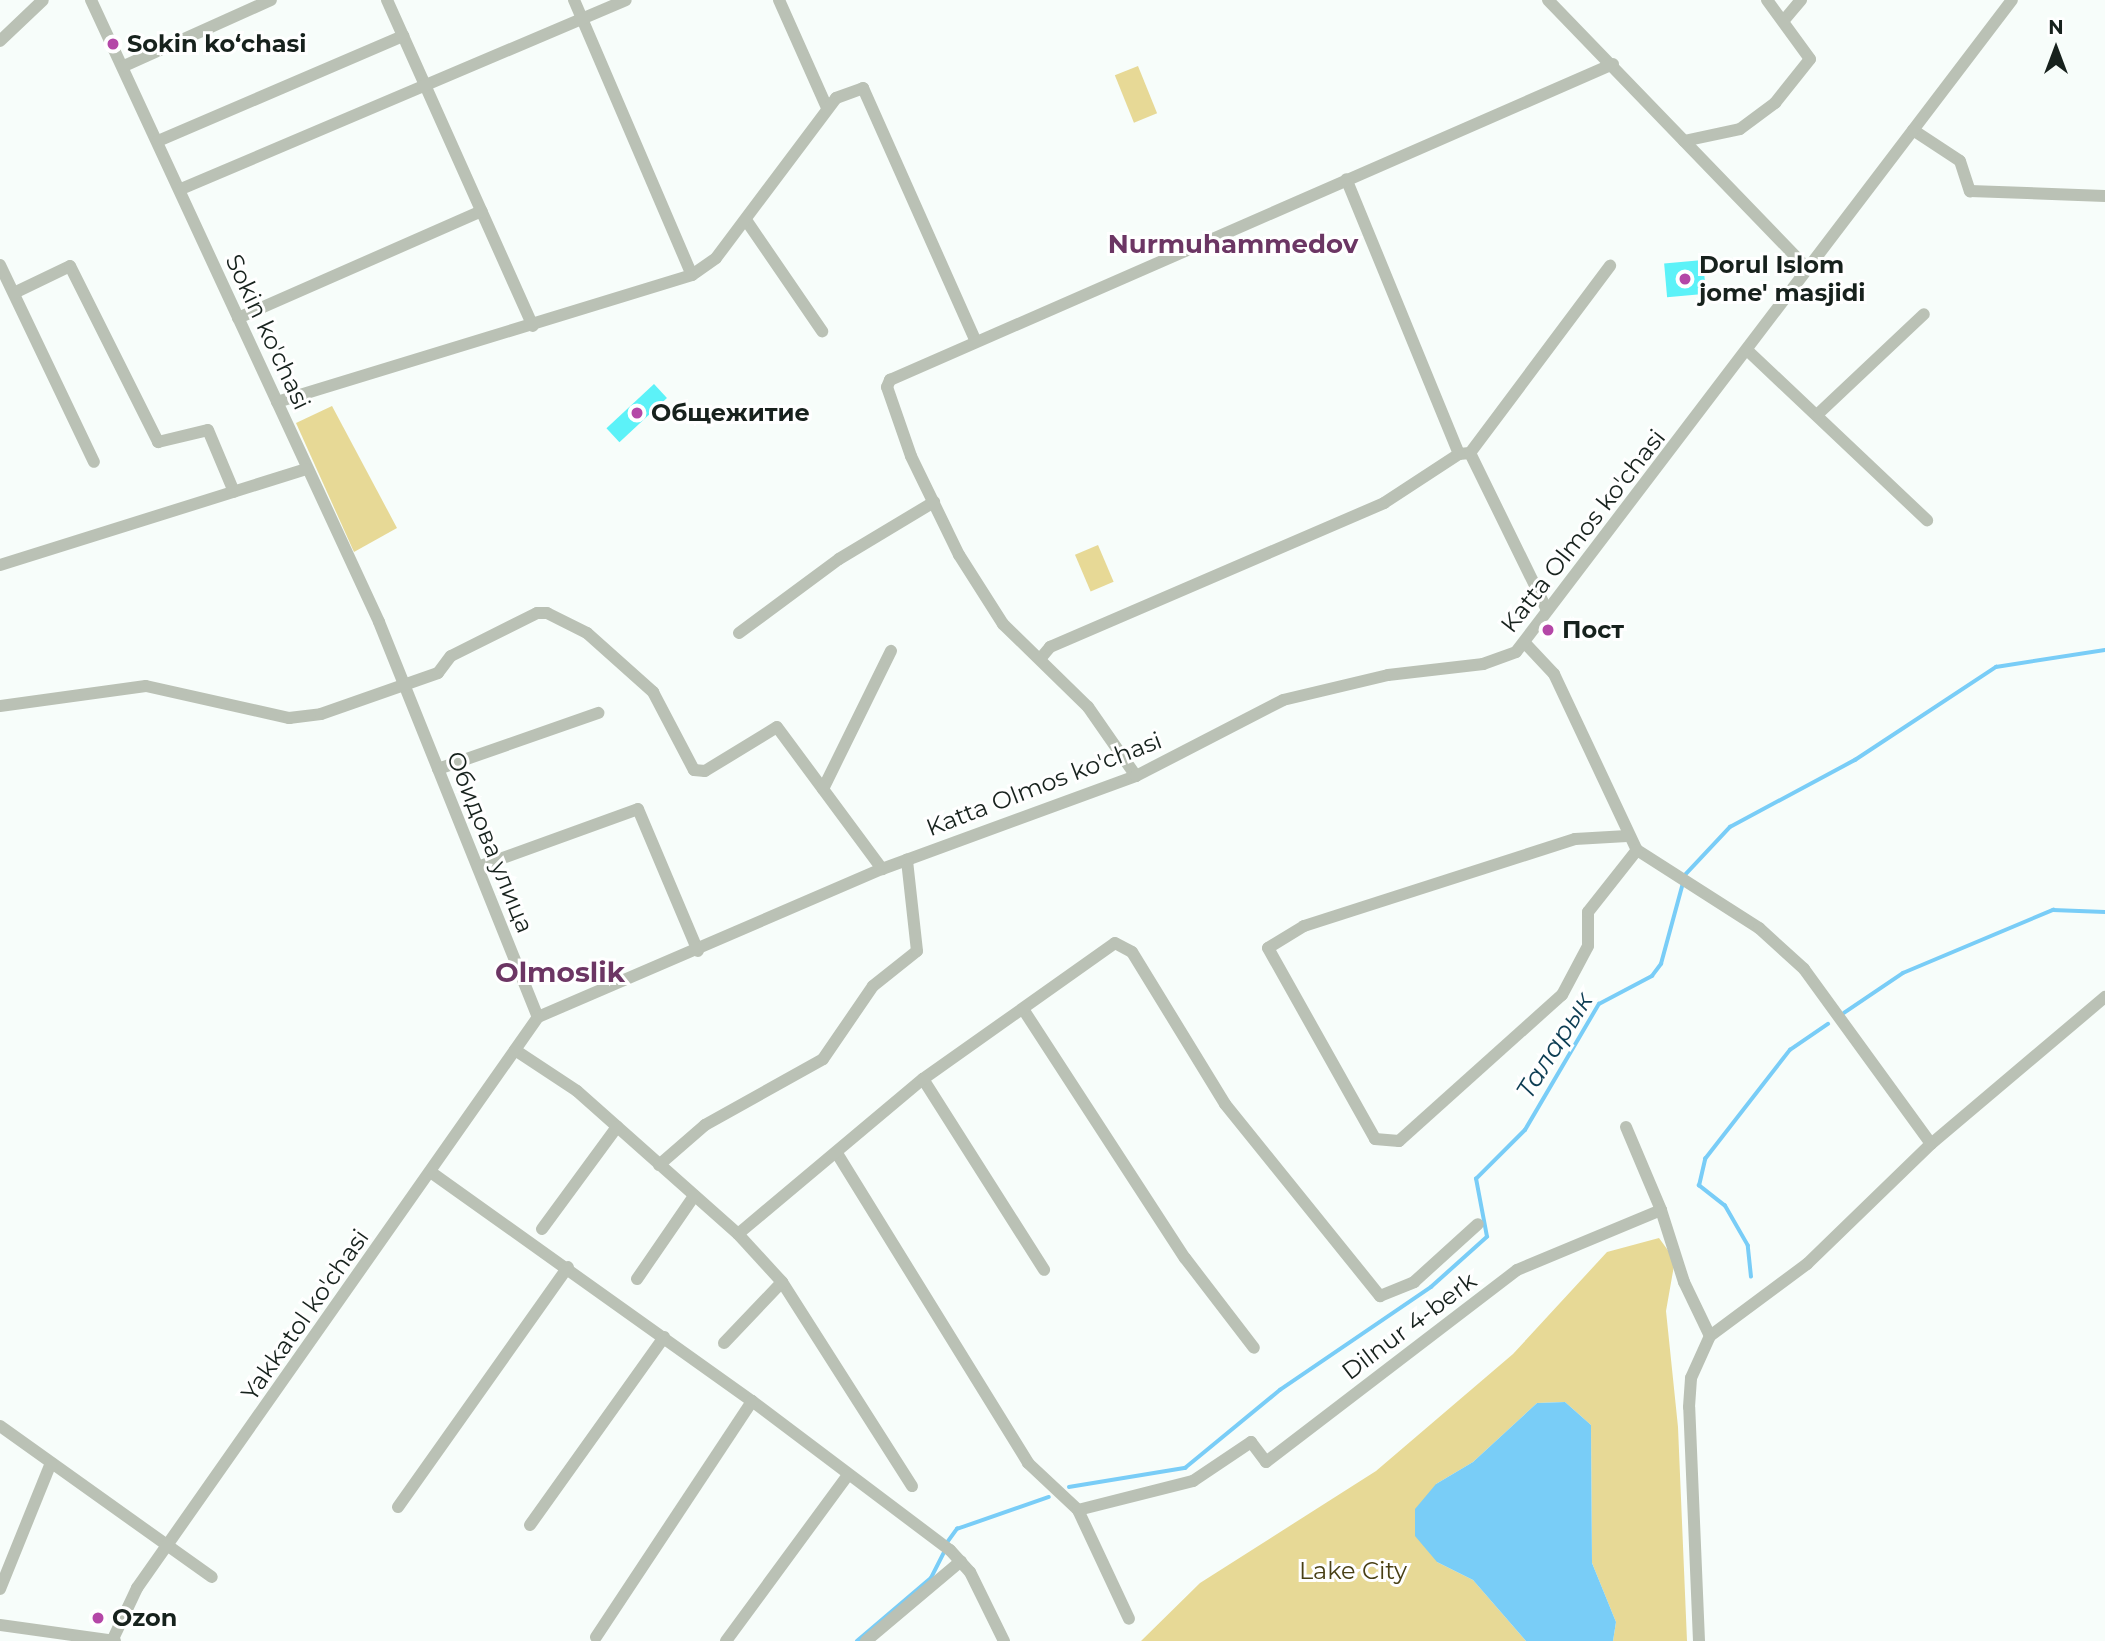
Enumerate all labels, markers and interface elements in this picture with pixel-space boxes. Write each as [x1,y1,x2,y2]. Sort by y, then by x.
north arrow [2021,14,2091,84]
text: N [2048,16,2064,39]
place label: Sokin koʻchasi [127,30,307,58]
marker: Sokin koʻchasi [105,36,121,52]
district label: Nurmuhammedov [1108,229,1358,261]
street label: Sokin ko'chasi [219,250,317,414]
place label: Dorul Islom jome' masjidi [1699,251,1866,307]
marker: Dorul Islom jome' masjidi [1677,271,1693,287]
place label: Общежитие [651,399,810,427]
marker: Общежитие [629,405,645,421]
street label: Katta Olmos ko'chasi [1495,424,1671,638]
place label: Пост [1562,616,1624,644]
marker: Пост [1540,622,1556,638]
street label: Katta Olmos ko'chasi [922,726,1166,842]
street label: Обидова улица [440,747,540,937]
district label: Olmoslik [495,955,625,989]
water label: Таларык [1510,987,1600,1105]
street label: Yakkatol ko'chasi [235,1224,375,1406]
street label: Dilnur 4-berk [1336,1266,1482,1386]
park label: Lake City [1299,1557,1407,1585]
place label: Ozon [112,1604,177,1632]
marker: Ozon [90,1610,106,1626]

